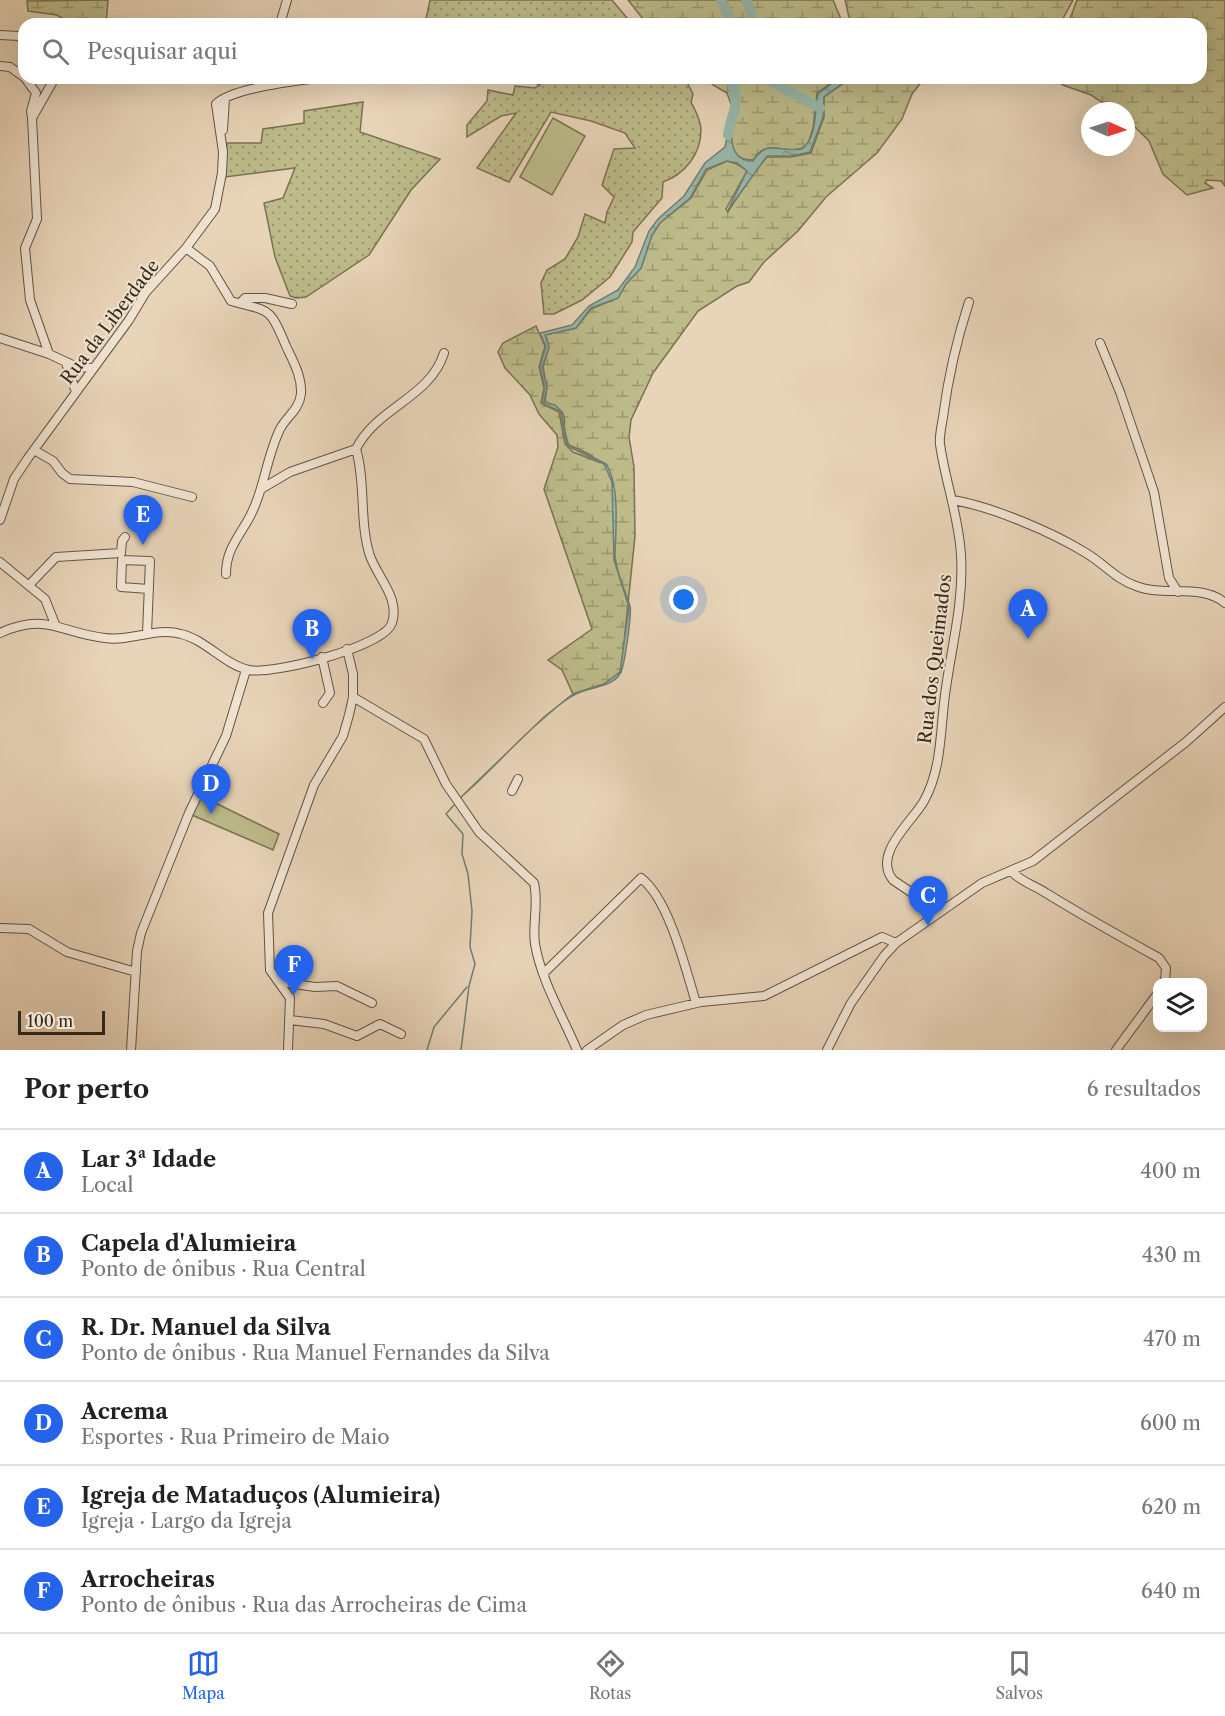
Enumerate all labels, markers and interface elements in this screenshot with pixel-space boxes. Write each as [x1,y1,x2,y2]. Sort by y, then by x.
search box [18,18,1207,84]
icon: search [39,35,72,68]
text: Pesquisar aqui [87,38,237,65]
north arrow [1081,102,1135,156]
street label: Rua da Liberdade [56,255,164,389]
pin: E [124,496,162,545]
street label: Rua dos Queimados [914,573,956,745]
your location [669,585,698,614]
pin: A [1008,590,1048,639]
pin: B [292,610,332,659]
pin: D [192,764,230,814]
pin: C [908,876,948,926]
pin: F [274,946,314,995]
map controls [1153,978,1207,1032]
button: layers [1153,978,1207,1032]
scale bar [18,1008,105,1036]
text: 100 m [27,1011,73,1031]
text: Por perto [24,1073,149,1105]
text: 6 resultados [1087,1077,1201,1101]
text: Lar 3ª Idade [81,1146,216,1173]
text: A [36,1159,51,1183]
text: 400 m [1140,1159,1201,1183]
text: Local [81,1173,133,1197]
text: Capela d'Alumieira [81,1230,297,1257]
text: B [36,1243,51,1267]
text: 430 m [1142,1243,1201,1267]
text: Ponto de ônibus · Rua Central [81,1257,366,1281]
text: R. Dr. Manuel da Silva [81,1314,331,1341]
text: C [35,1327,52,1351]
text: 470 m [1143,1327,1201,1351]
text: Ponto de ônibus · Rua Manuel Fernandes da Silva [81,1341,550,1365]
text: Acrema [81,1398,168,1425]
text: D [35,1411,52,1435]
text: 600 m [1140,1411,1201,1435]
text: Esportes · Rua Primeiro de Maio [81,1425,389,1449]
text: Igreja de Mataduços (Alumieira) [81,1482,440,1509]
text: E [36,1495,51,1519]
text: 620 m [1141,1495,1201,1519]
text: Igreja · Largo da Igreja [81,1509,292,1533]
text: Arrocheiras [81,1566,215,1593]
text: F [37,1579,50,1603]
text: 640 m [1141,1579,1201,1603]
text: Ponto de ônibus · Rua das Arrocheiras de Cima [81,1593,527,1617]
tab: Mapa [182,1647,225,1703]
tab: Rotas [589,1647,631,1703]
tab: Salvos [995,1647,1043,1703]

